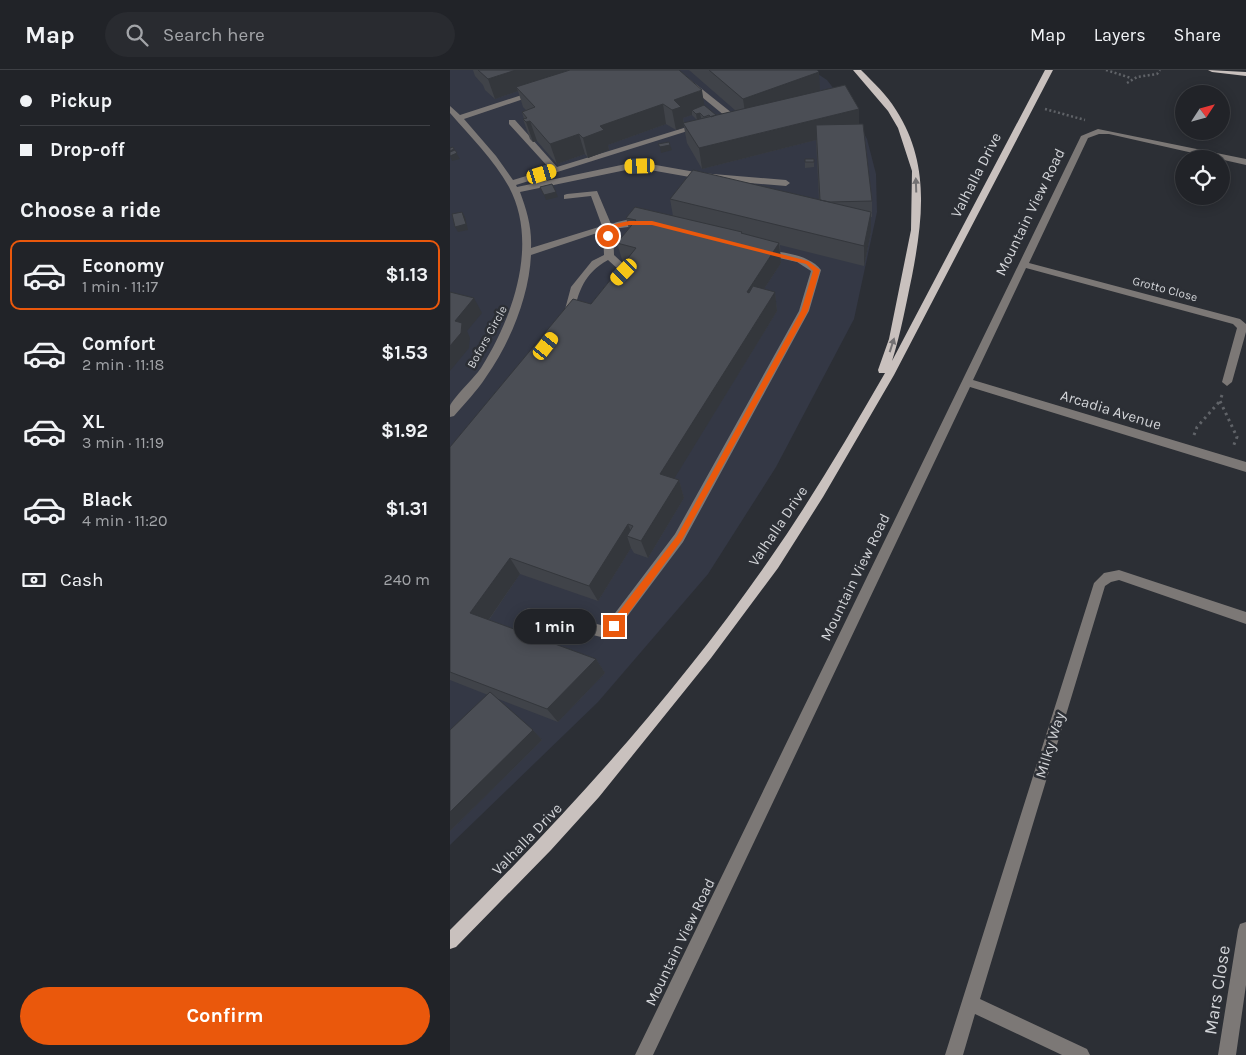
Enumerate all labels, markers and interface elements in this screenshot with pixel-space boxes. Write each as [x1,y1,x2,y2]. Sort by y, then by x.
search box [105,12,455,57]
text: Map [25,21,75,49]
icon: search [123,21,151,49]
text: Search here [163,24,265,46]
text: Map [1030,24,1066,46]
text: Layers [1094,24,1146,46]
text: Share [1174,24,1221,46]
north arrow [1175,85,1230,140]
map controls [1175,85,1230,205]
text: Pickup [50,90,112,112]
street label: Valhalla Drive [947,129,1005,221]
text: Drop-off [50,139,125,161]
street label: Mountain View Road [991,145,1069,279]
button: locate [1175,150,1230,205]
car [624,158,655,174]
car [525,162,558,186]
one-way arrow [912,177,920,193]
text: Choose a ride [20,197,161,223]
route start [597,225,619,247]
icon: car [22,253,67,298]
text: Economy [82,255,164,277]
car [608,256,639,288]
text: $1.13 [385,264,428,286]
street label: Grotto Close [1131,274,1199,304]
text: 1 min · 11:17 [82,277,158,296]
street label: Bofors Circle [464,303,510,371]
car [530,330,561,362]
icon: car [22,331,67,376]
text: Comfort [82,333,156,355]
one-way arrow [888,337,896,352]
text: $1.53 [381,342,428,364]
text: 2 min · 11:18 [82,355,164,374]
street label: Arcadia Avenue [1058,386,1164,434]
icon: car [22,409,67,454]
text: XL [82,411,104,433]
text: $1.92 [381,420,428,442]
text: 3 min · 11:19 [82,433,164,452]
street label: Valhalla Drive [745,482,811,570]
icon: car [22,487,67,532]
text: Black [82,489,133,511]
text: $1.31 [385,498,428,520]
street label: Mountain View Road [816,510,894,644]
text: 4 min · 11:20 [82,511,168,530]
icon: cash [20,566,48,594]
text: Cash [60,569,104,591]
text: 240 m [384,570,430,589]
callout: 1 min [514,608,596,644]
route end [603,615,625,637]
text: 1 min [535,617,575,636]
street label: Milky Way [1031,710,1069,780]
street label: Valhalla Drive [488,799,566,879]
street label: Mountain View Road [641,875,719,1009]
street label: Mars Close [1199,944,1235,1036]
button: Confirm [20,987,430,1045]

